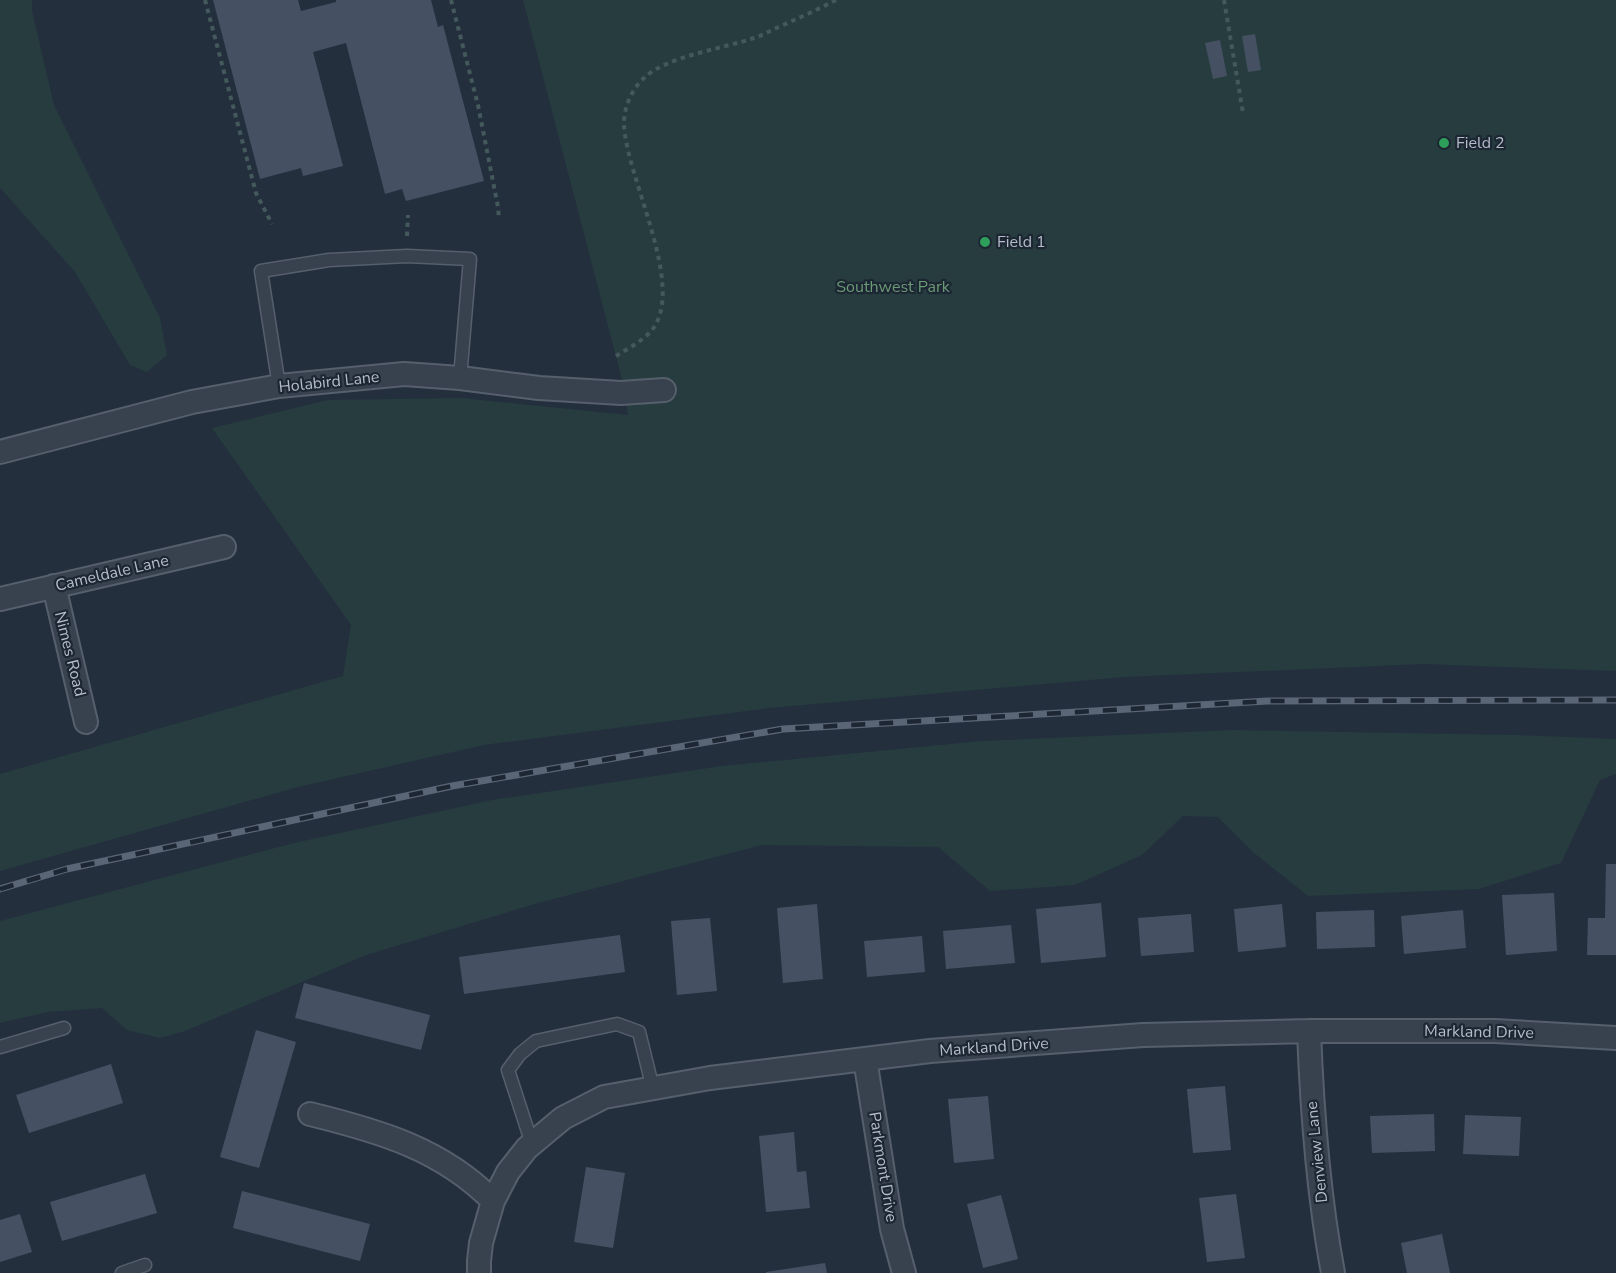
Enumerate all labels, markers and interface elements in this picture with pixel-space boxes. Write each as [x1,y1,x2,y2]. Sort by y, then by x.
place label: Field 2 [1456,132,1505,154]
marker: Field 2 [1437,136,1451,150]
place label: Field 1 [997,231,1046,253]
marker: Field 1 [978,235,992,249]
park label: Southwest Park [836,276,951,298]
street label: Holabird Lane [278,366,380,398]
street label: Cameldale Lane [53,549,171,597]
street label: Nimes Road [49,609,91,699]
street label: Markland Drive [1424,1020,1534,1044]
street label: Markland Drive [939,1032,1049,1062]
street label: Denview Lane [1301,1100,1333,1204]
street label: Parkmont Drive [863,1110,903,1224]

